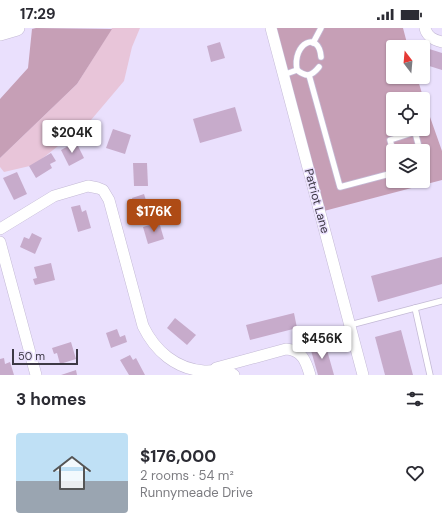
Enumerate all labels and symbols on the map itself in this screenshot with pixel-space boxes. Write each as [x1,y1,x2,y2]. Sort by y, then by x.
north arrow [386,40,430,84]
pin: $204K [44,120,100,154]
street label: Patriot Lane [301,167,333,235]
pin: $176K [126,199,182,233]
pin: $456K [294,326,350,360]
scale bar [12,347,78,366]

